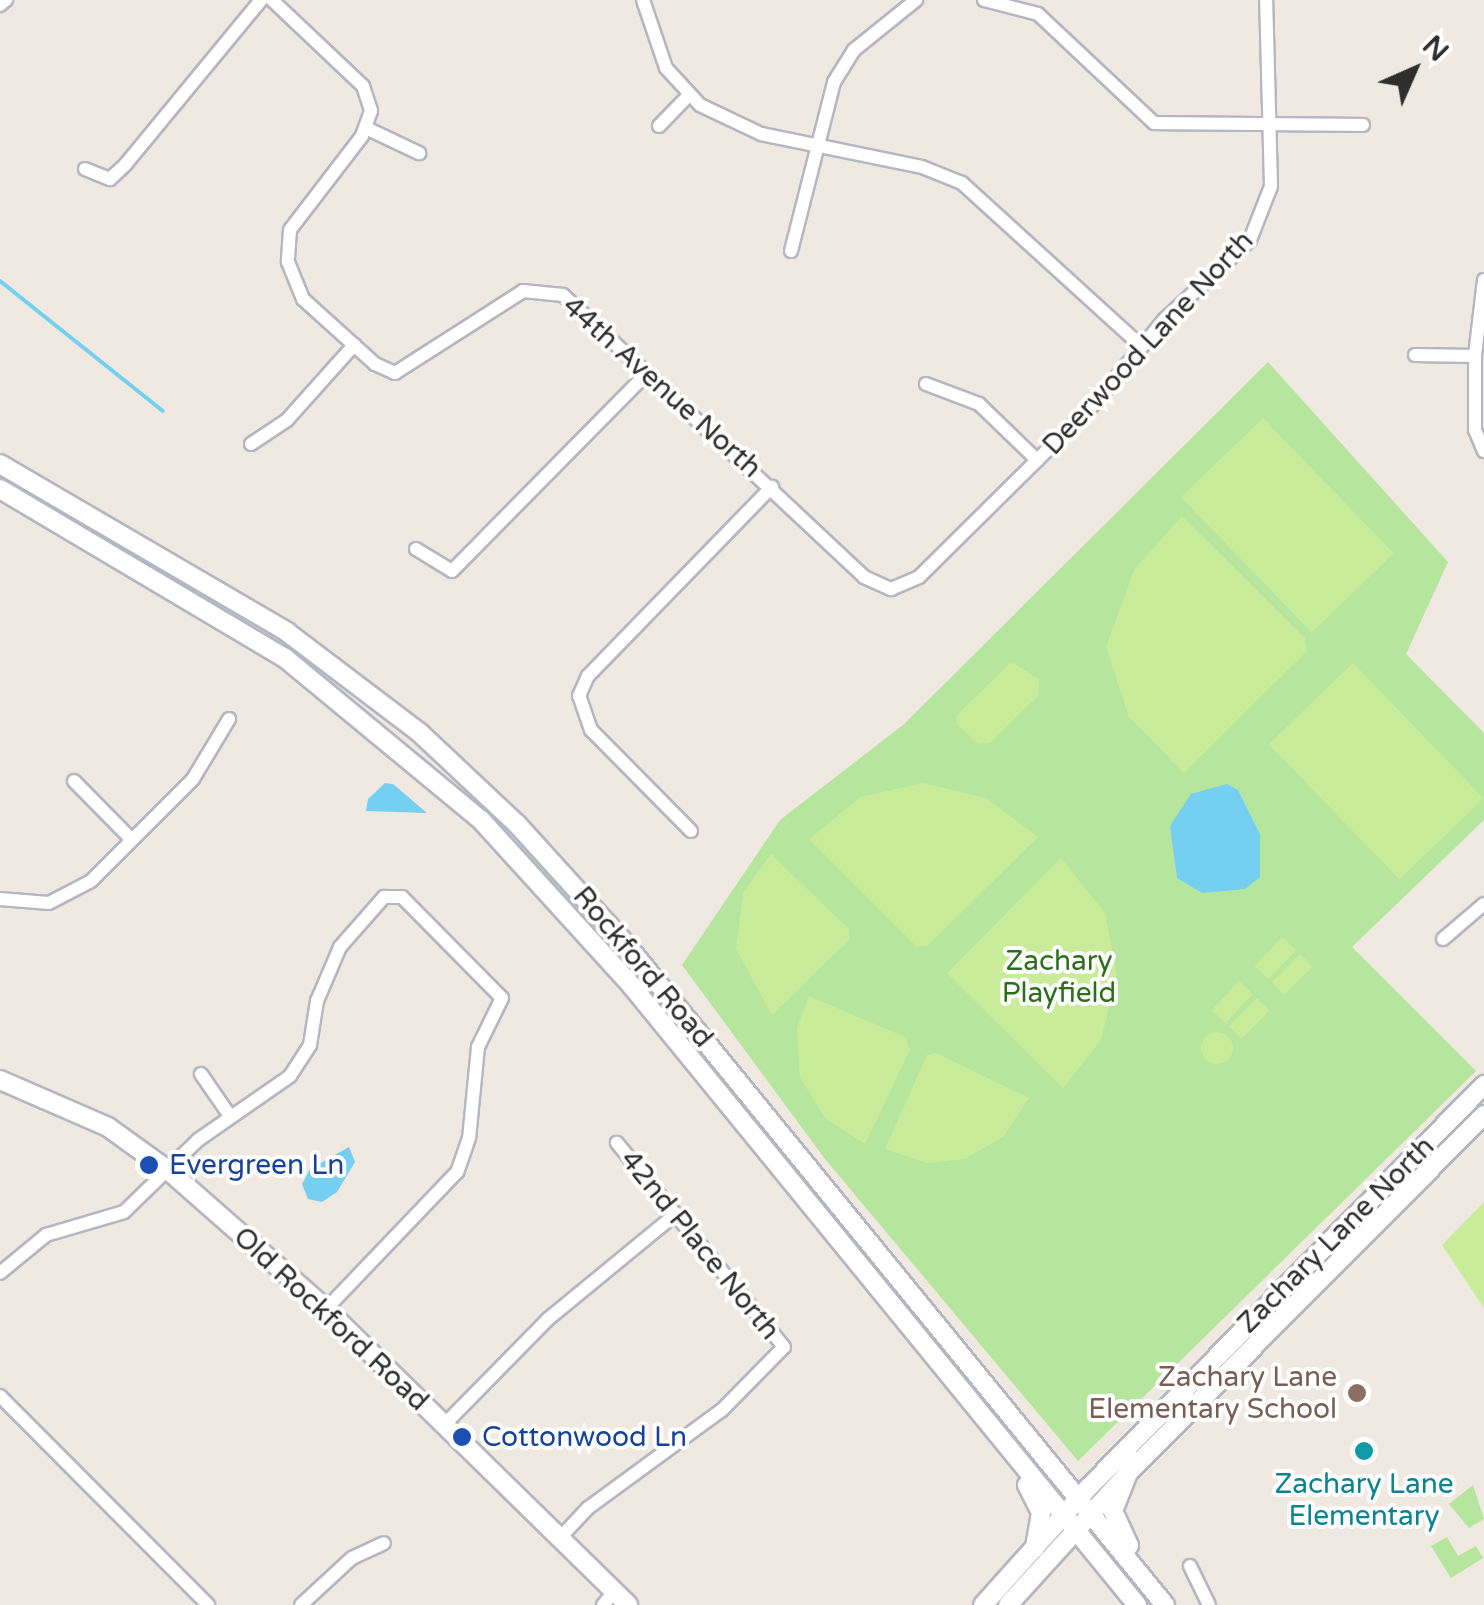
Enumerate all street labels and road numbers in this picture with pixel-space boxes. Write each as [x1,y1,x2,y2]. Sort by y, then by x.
street label: Deerwood Lane North [1036,224,1260,462]
street label: 44th Avenue North [556,289,768,485]
street label: Rockford Road [566,880,720,1054]
street label: Zachary Lane North [1231,1130,1441,1340]
street label: 42nd Place North [613,1143,787,1347]
street label: Old Rockford Road [227,1220,435,1418]

